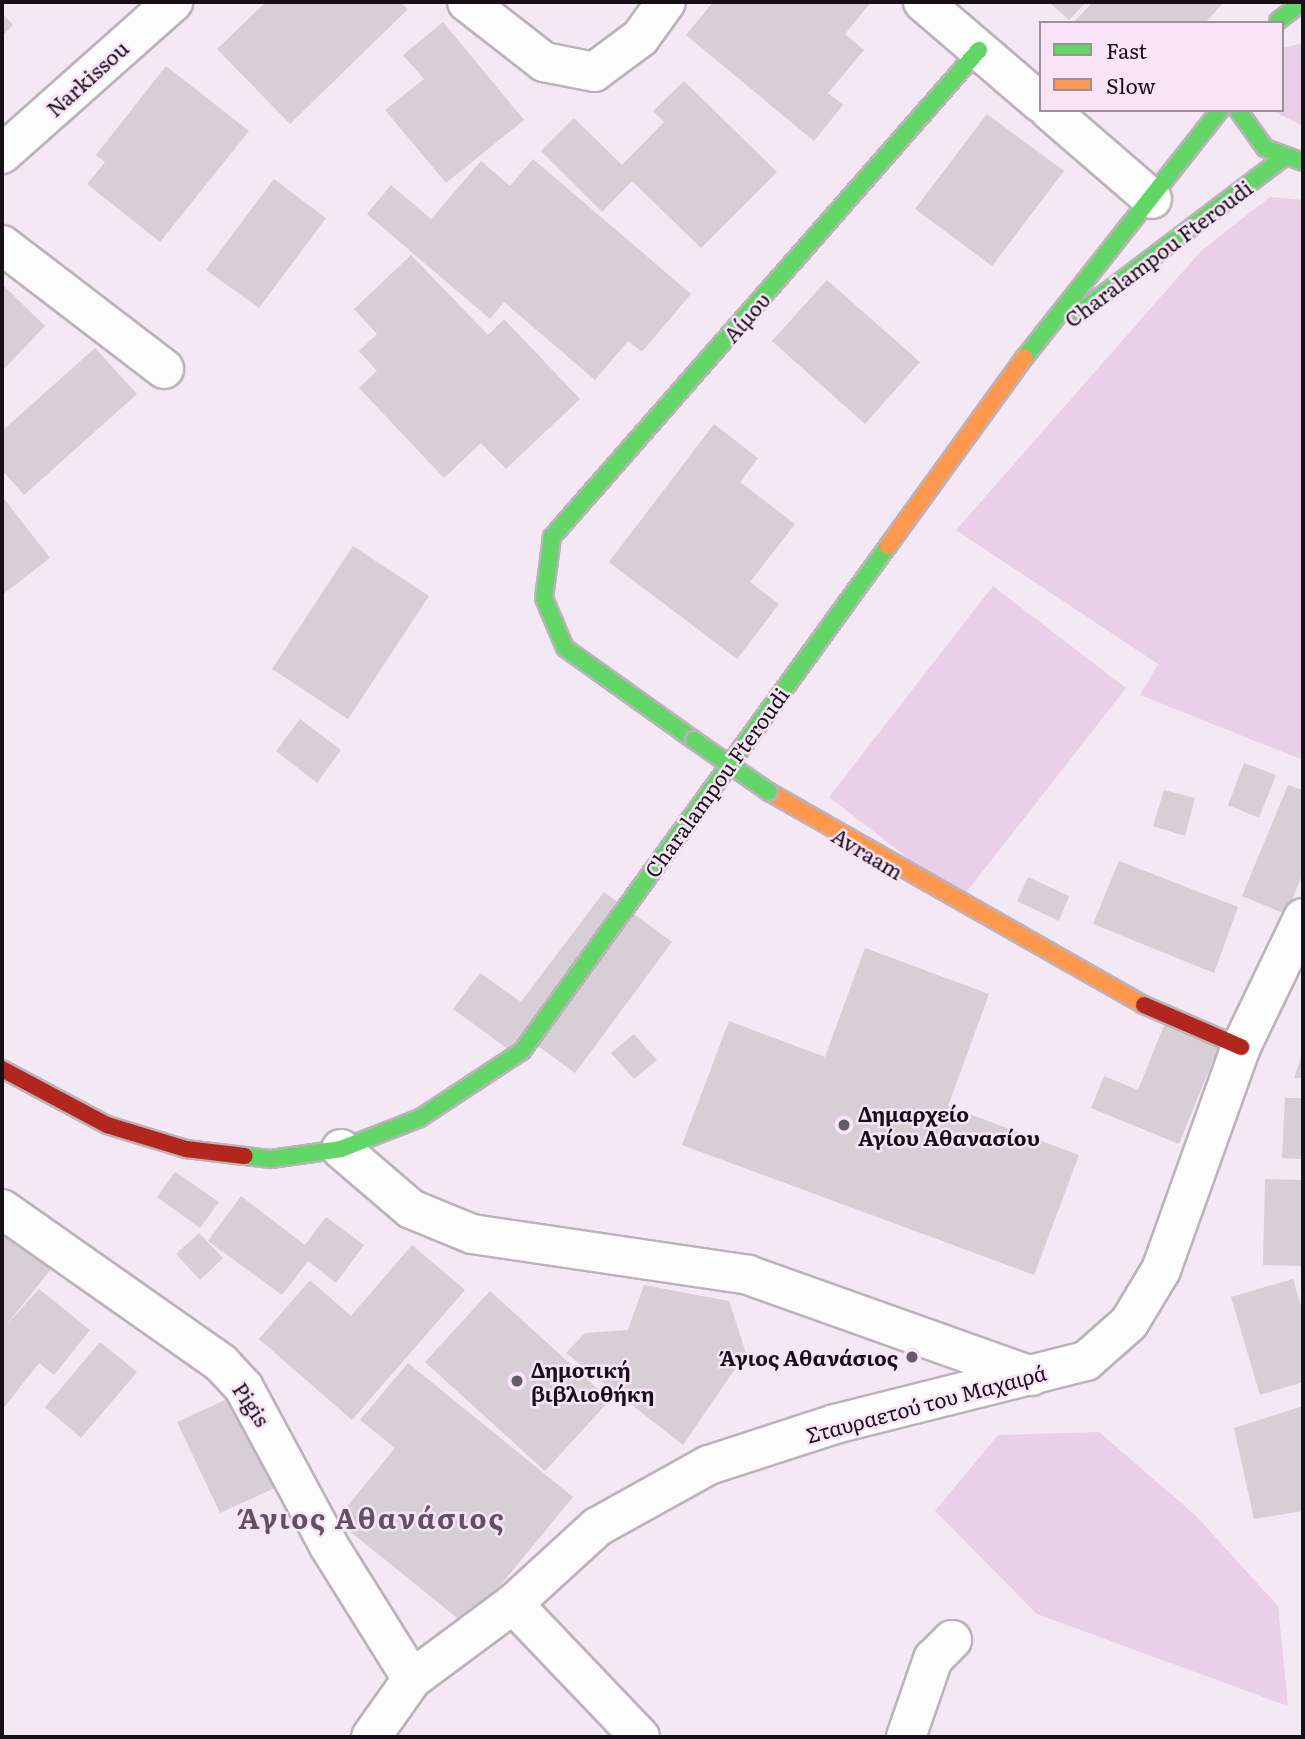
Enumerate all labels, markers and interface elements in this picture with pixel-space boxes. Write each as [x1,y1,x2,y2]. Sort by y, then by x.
legend [1039,21,1284,112]
text: Fast [1106,34,1147,65]
street label: Narkissou [41,35,133,121]
text: Slow [1106,69,1156,100]
street label: Charalampou Fteroudi [1059,174,1257,332]
street label: Αίμου [717,287,775,347]
street label: Charalampou Fteroudi [639,682,793,882]
street label: Avraam [828,822,908,884]
place label: Δημαρχείο Αγίου Αθανασίου [858,1100,1040,1150]
marker: Δημαρχείο Αγίου Αθανασίου [836,1117,852,1133]
place label: Άγιος Αθανάσιος [720,1344,898,1370]
marker: Άγιος Αθανάσιος [904,1349,920,1365]
place label: Δημοτική βιβλιοθήκη [531,1356,654,1406]
street label: Σταυραετού του Μαχαιρά [803,1359,1049,1447]
marker: Δημοτική βιβλιοθήκη [509,1373,525,1389]
street label: Pigis [228,1377,276,1431]
district label: Άγιος Αθανάσιος [240,1500,504,1534]

